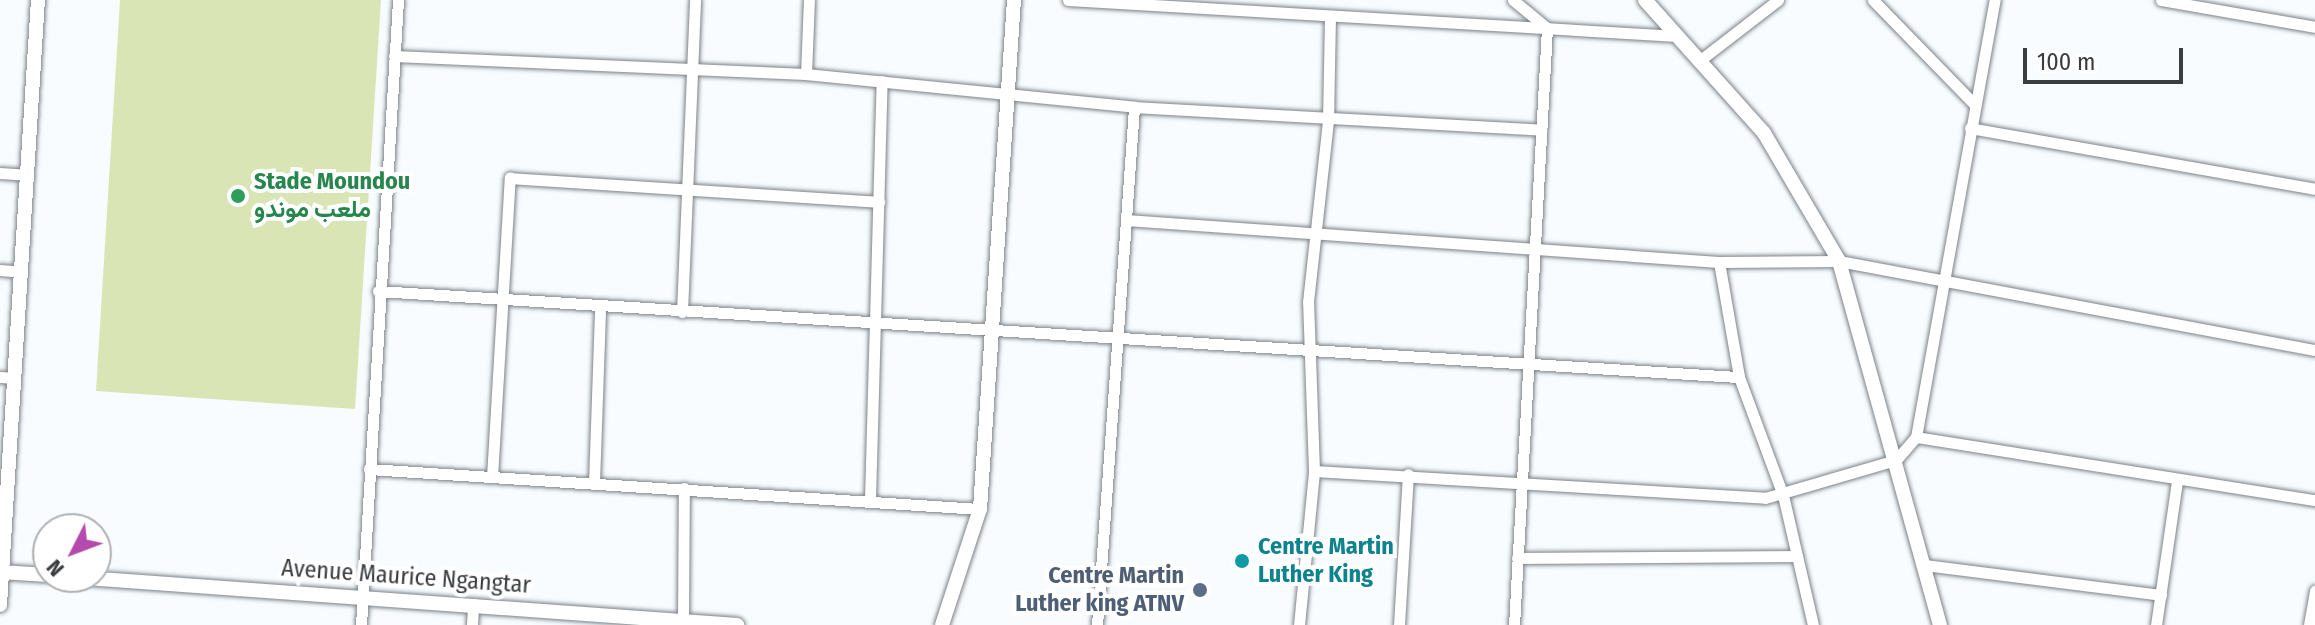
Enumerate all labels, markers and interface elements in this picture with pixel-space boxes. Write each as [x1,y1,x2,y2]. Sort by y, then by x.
scale bar [2027,32,2187,82]
text: 100 m [2037,48,2095,76]
place label: Stade Moundou ملعب موندو [254,168,410,224]
marker: Stade Moundou ملعب موندو [229,187,247,205]
north arrow [32,513,112,593]
place label: Centre Martin Luther King [1258,533,1394,589]
marker: Centre Martin Luther King [1233,552,1251,570]
text: N [41,554,70,582]
street label: Avenue Maurice Ngangtar [280,554,532,600]
place label: Centre Martin Luther king ATNV [1015,562,1184,618]
marker: Centre Martin Luther king ATNV [1191,581,1209,599]

